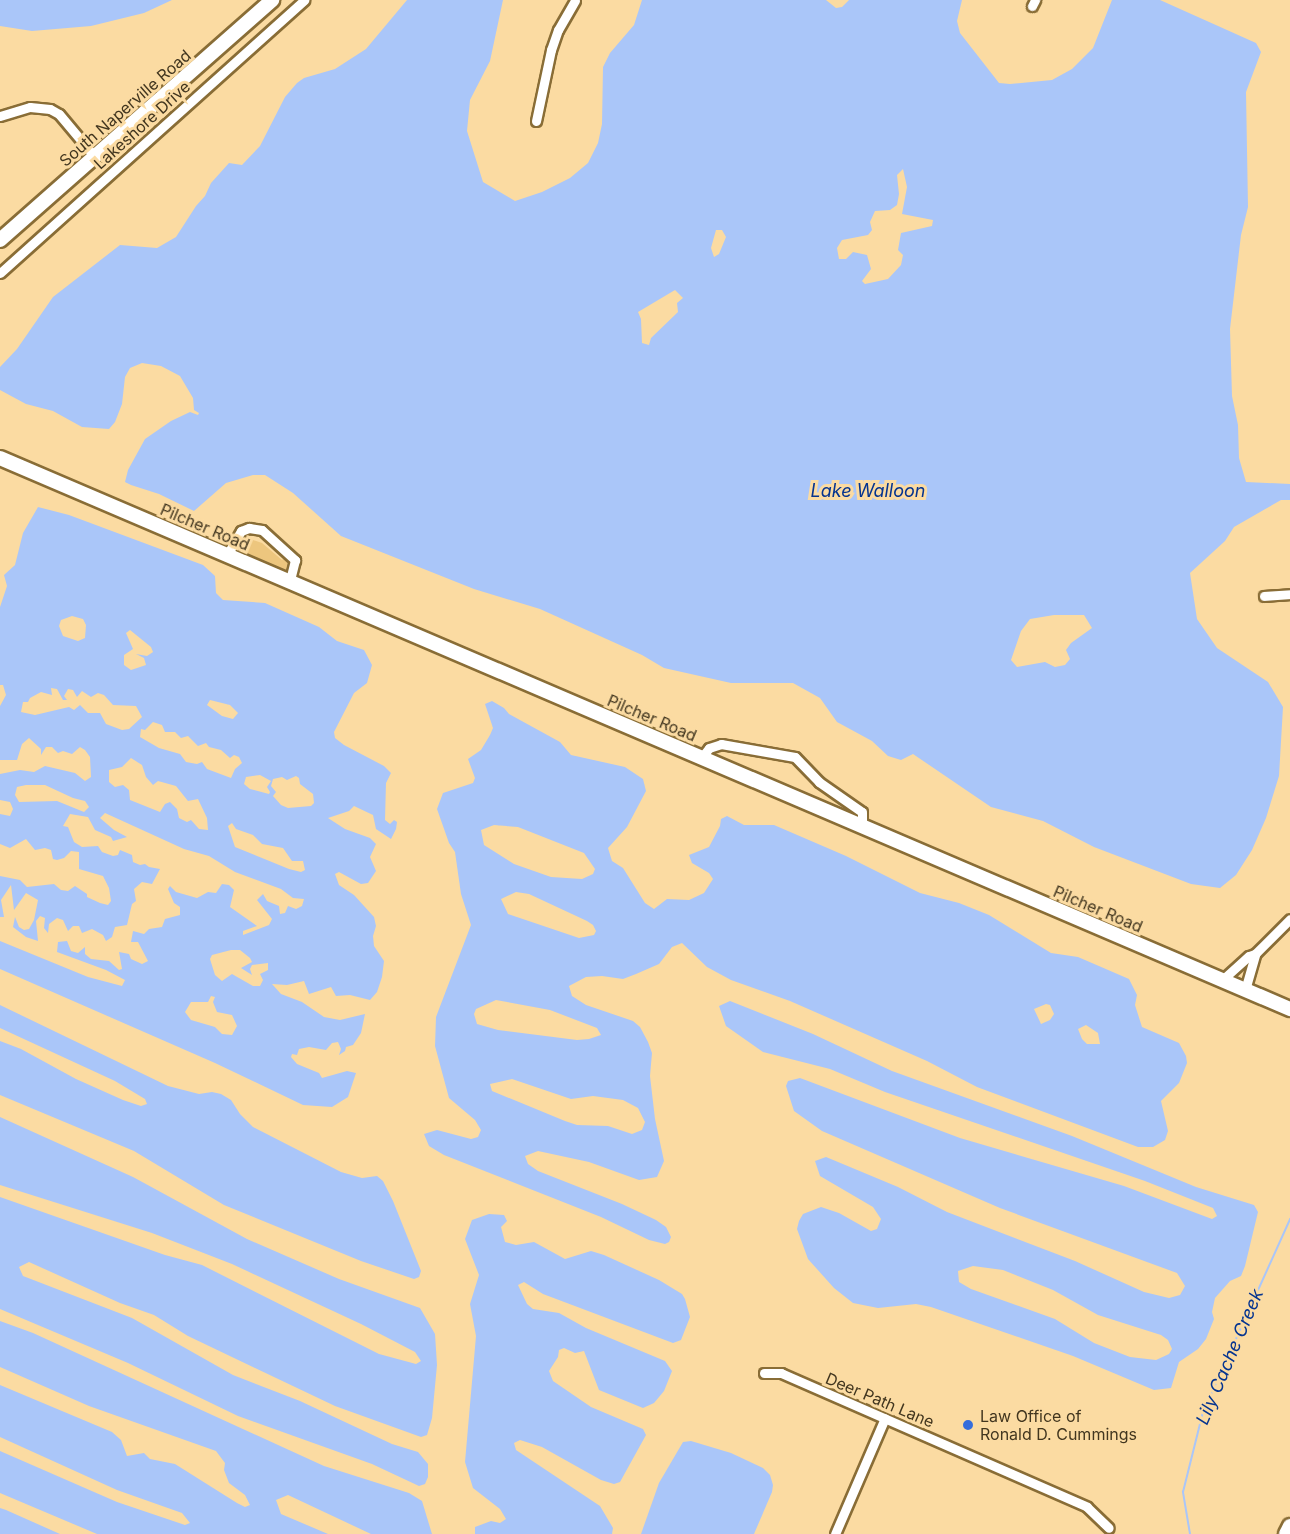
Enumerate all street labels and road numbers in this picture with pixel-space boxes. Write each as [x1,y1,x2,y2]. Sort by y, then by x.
street label: South Naperville Road [55,46,195,170]
street label: Lakeshore Drive [90,77,194,173]
street label: Pilcher Road [158,500,252,554]
street label: Pilcher Road [605,691,699,745]
street label: Pilcher Road [1051,882,1145,936]
street label: Deer Path Lane [823,1369,937,1431]

